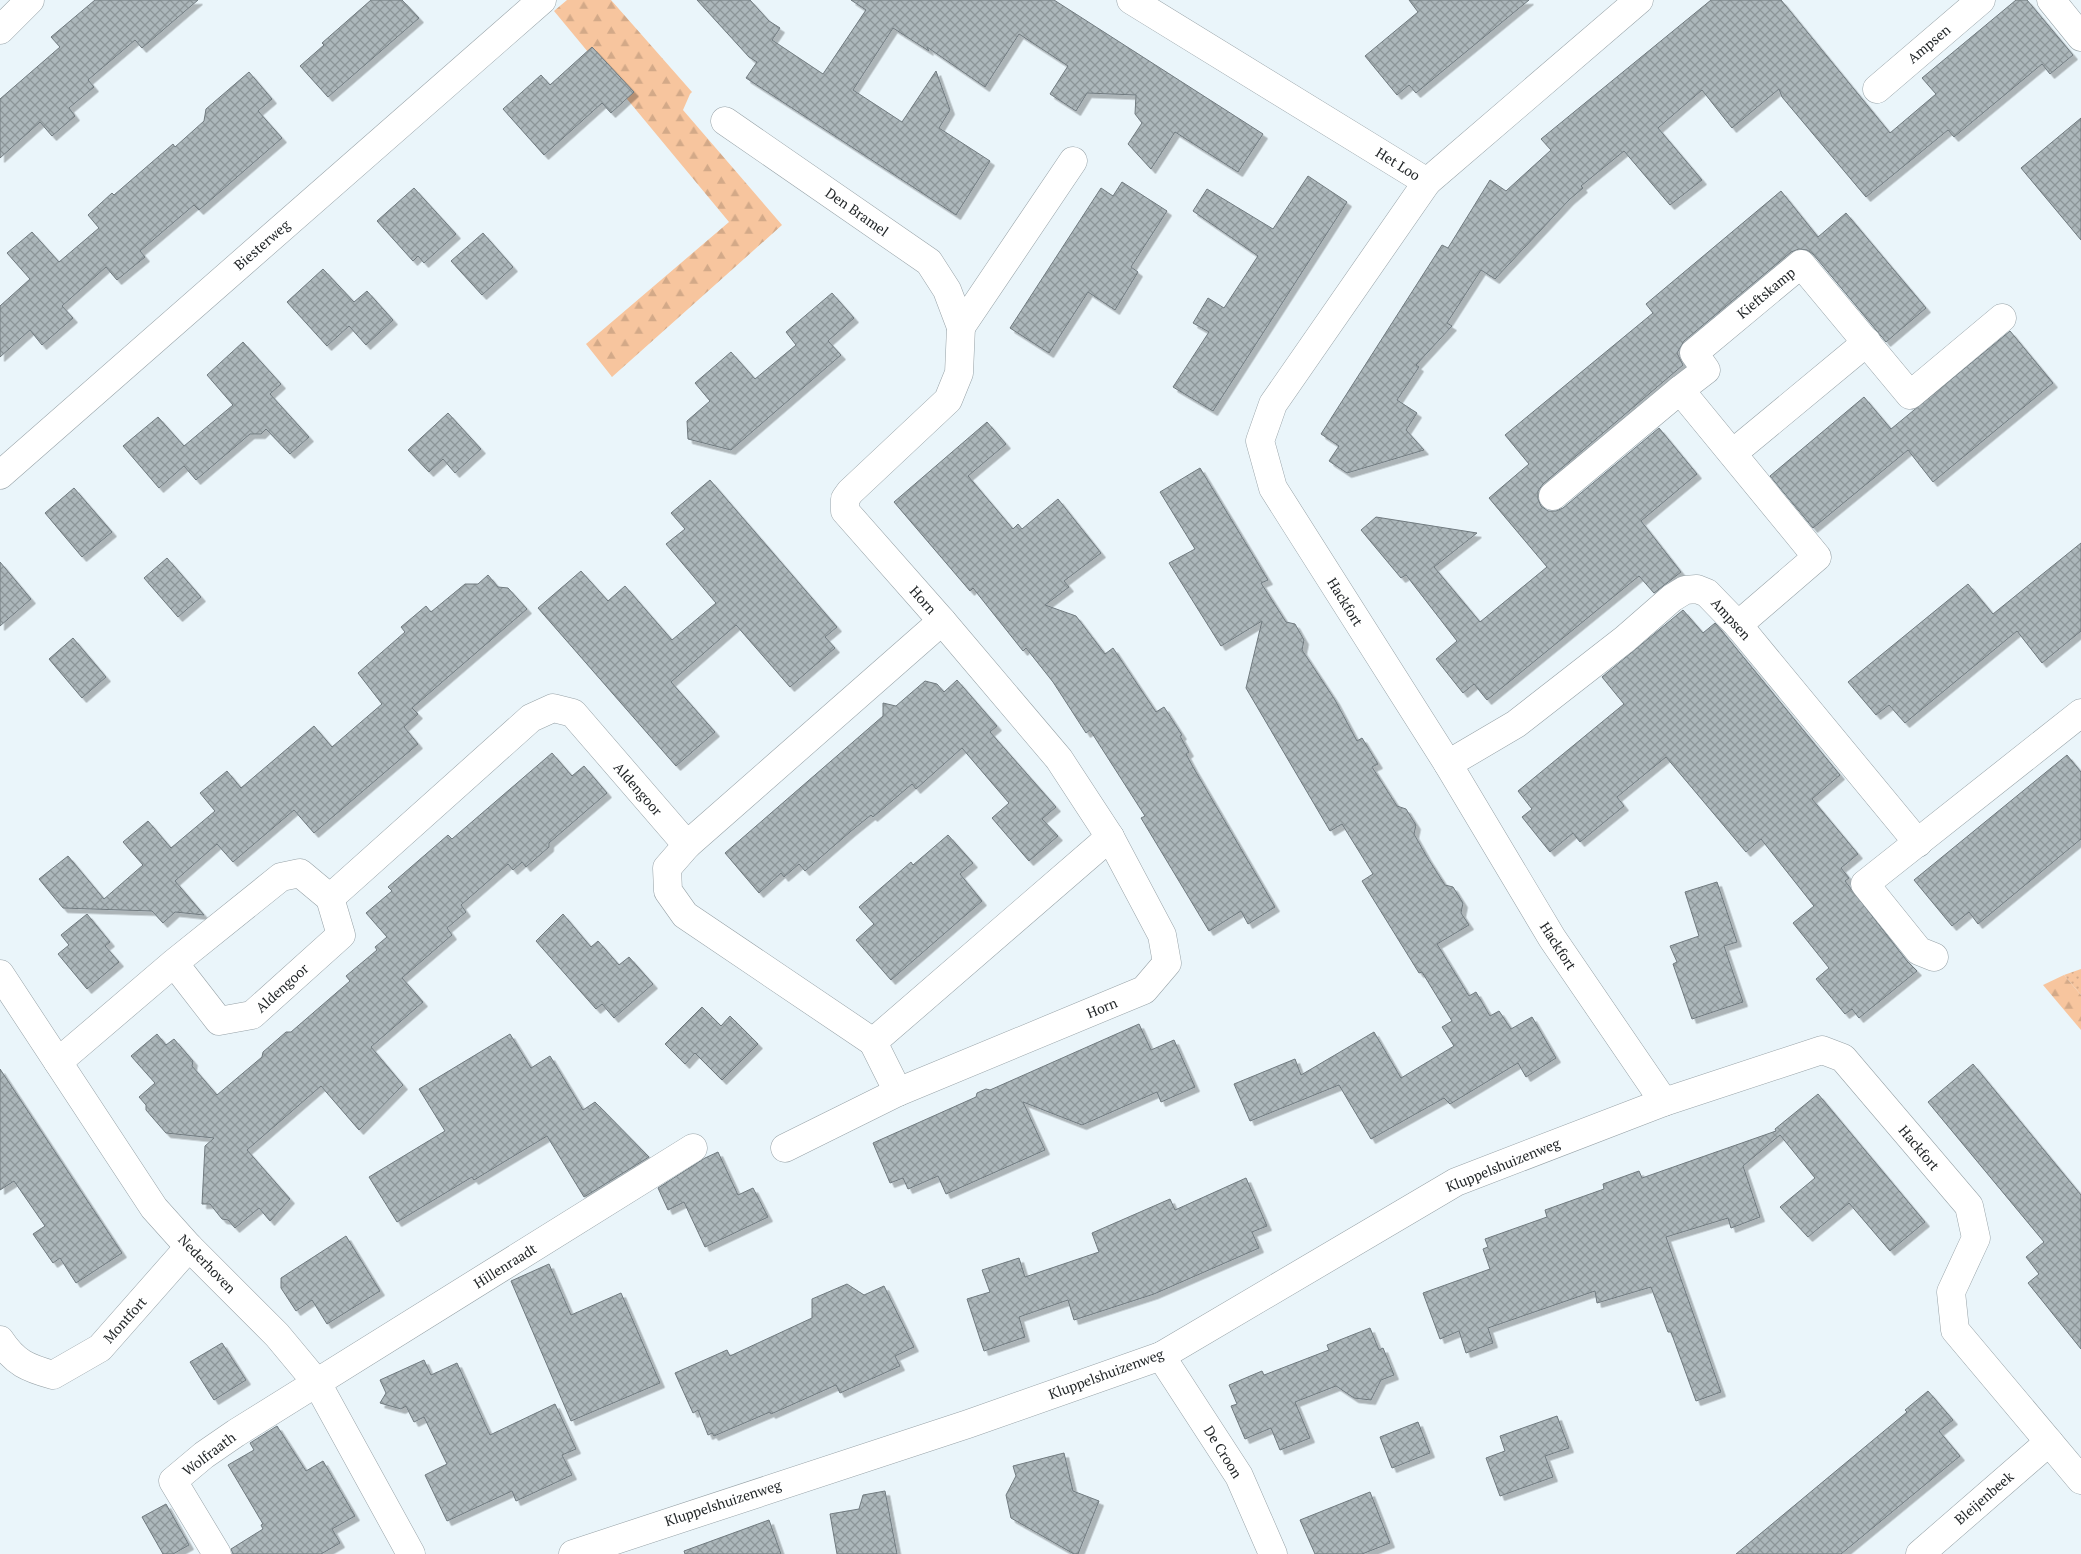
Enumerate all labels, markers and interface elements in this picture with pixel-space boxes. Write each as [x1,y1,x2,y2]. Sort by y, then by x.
street label: Ampsen [1903,20,1955,67]
street label: Het Loo [1372,143,1424,185]
street label: Den Bramel [822,183,893,240]
street label: Biesterweg [230,215,294,274]
street label: Kieftskamp [1733,263,1799,323]
street label: Hackfort [1323,574,1368,630]
street label: Horn [906,582,941,618]
street label: Ampsen [1707,593,1756,644]
street label: Aldengoor [610,758,667,820]
street label: Hackfort [1536,918,1581,974]
street label: Aldengoor [251,958,313,1016]
street label: Horn [1084,993,1121,1022]
street label: Hackfort [1895,1121,1944,1175]
street label: Kluppelshuizenweg [1443,1133,1563,1196]
street label: Nederhoven [174,1230,241,1298]
street label: Hillenraadt [470,1238,540,1292]
street label: Montfort [99,1292,151,1347]
street label: Kluppelshuizenweg [1046,1344,1167,1403]
street label: De Croon [1200,1422,1247,1482]
street label: Wolfraath [178,1427,239,1480]
street label: Bleijenbeek [1950,1466,2018,1529]
street label: Kluppelshuizenweg [662,1475,784,1530]

